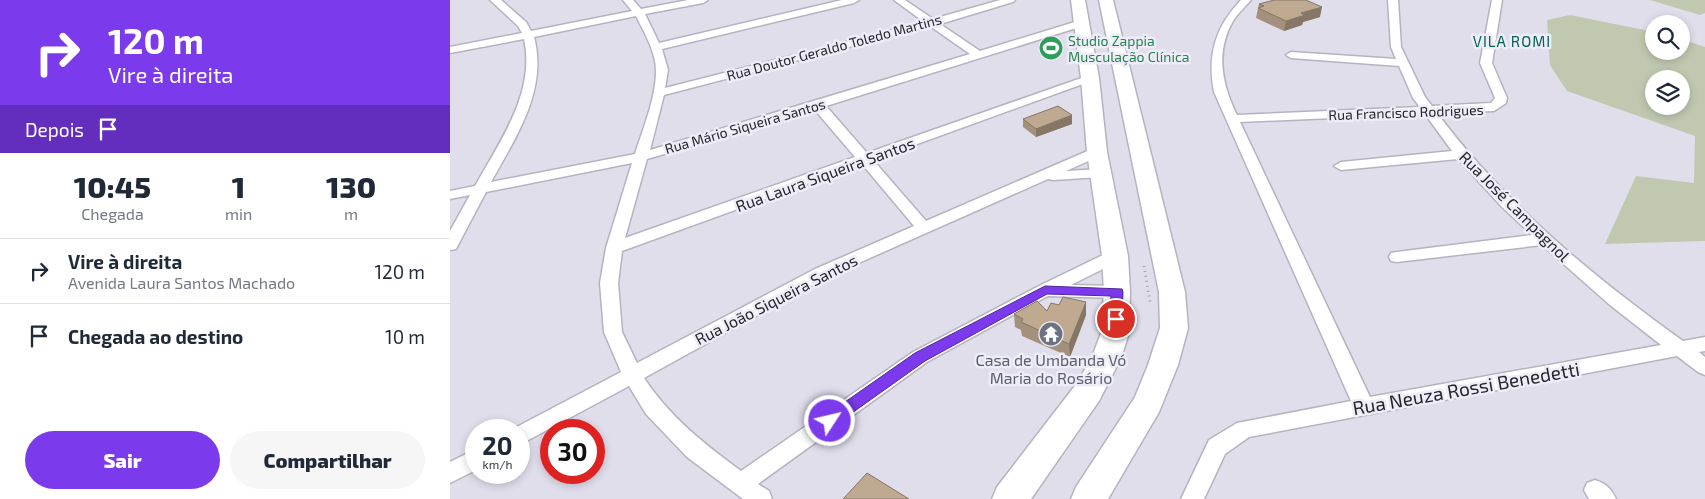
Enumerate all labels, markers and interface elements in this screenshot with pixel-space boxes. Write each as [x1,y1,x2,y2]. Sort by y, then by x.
street label: Rua Doutor Geraldo Toledo Martins [725,10,943,84]
map controls [1645,15,1690,115]
button: search [1645,15,1690,60]
text: 120 m [108,19,204,61]
icon: right [25,20,90,85]
place label: Studio Zappia Musculação Clínica [1068,32,1189,66]
district label: VILA ROMI [1473,32,1551,50]
sports icon: Studio Zappia Musculação Clínica [1038,35,1064,61]
text: Vire à direita [108,61,233,87]
button: layers [1645,70,1690,115]
street label: Rua Mário Siqueira Santos [663,95,827,157]
street label: Rua Francisco Rodrigues [1328,101,1484,123]
icon: arrive [94,115,122,143]
text: Depois [25,118,84,141]
street label: Rua Laura Siqueira Santos [733,133,917,215]
street label: Rua José Campagnol [1456,147,1574,265]
text: 10:45 [74,168,151,204]
text: 1 [232,168,245,204]
text: 130 [326,168,376,204]
text: Chegada [81,204,144,223]
text: min [225,204,252,223]
text: m [344,204,358,223]
text: Vire à direita [68,250,182,273]
street label: Rua João Siqueira Santos [692,250,860,348]
icon: right [25,257,53,285]
text: 120 m [374,260,425,283]
text: Avenida Laura Santos Machado [68,273,295,292]
pin [1095,298,1137,340]
icon: arrive [1102,305,1130,333]
temple icon: Casa de Umbanda Vó Maria do Rosário [1038,321,1064,347]
icon: arrive [25,322,53,350]
text: Chegada ao destino [68,325,243,348]
text: 10 m [385,325,425,348]
place label: Casa de Umbanda Vó Maria do Rosário [976,350,1126,387]
street label: Rua Neuza Rossi Benedetti [1351,357,1581,419]
position arrow [803,394,855,446]
speed limit sign: 30 [540,419,605,484]
text: 20 [482,430,513,460]
button: Sair [25,431,220,489]
button: Compartilhar [230,431,425,489]
text: km/h [483,457,512,471]

